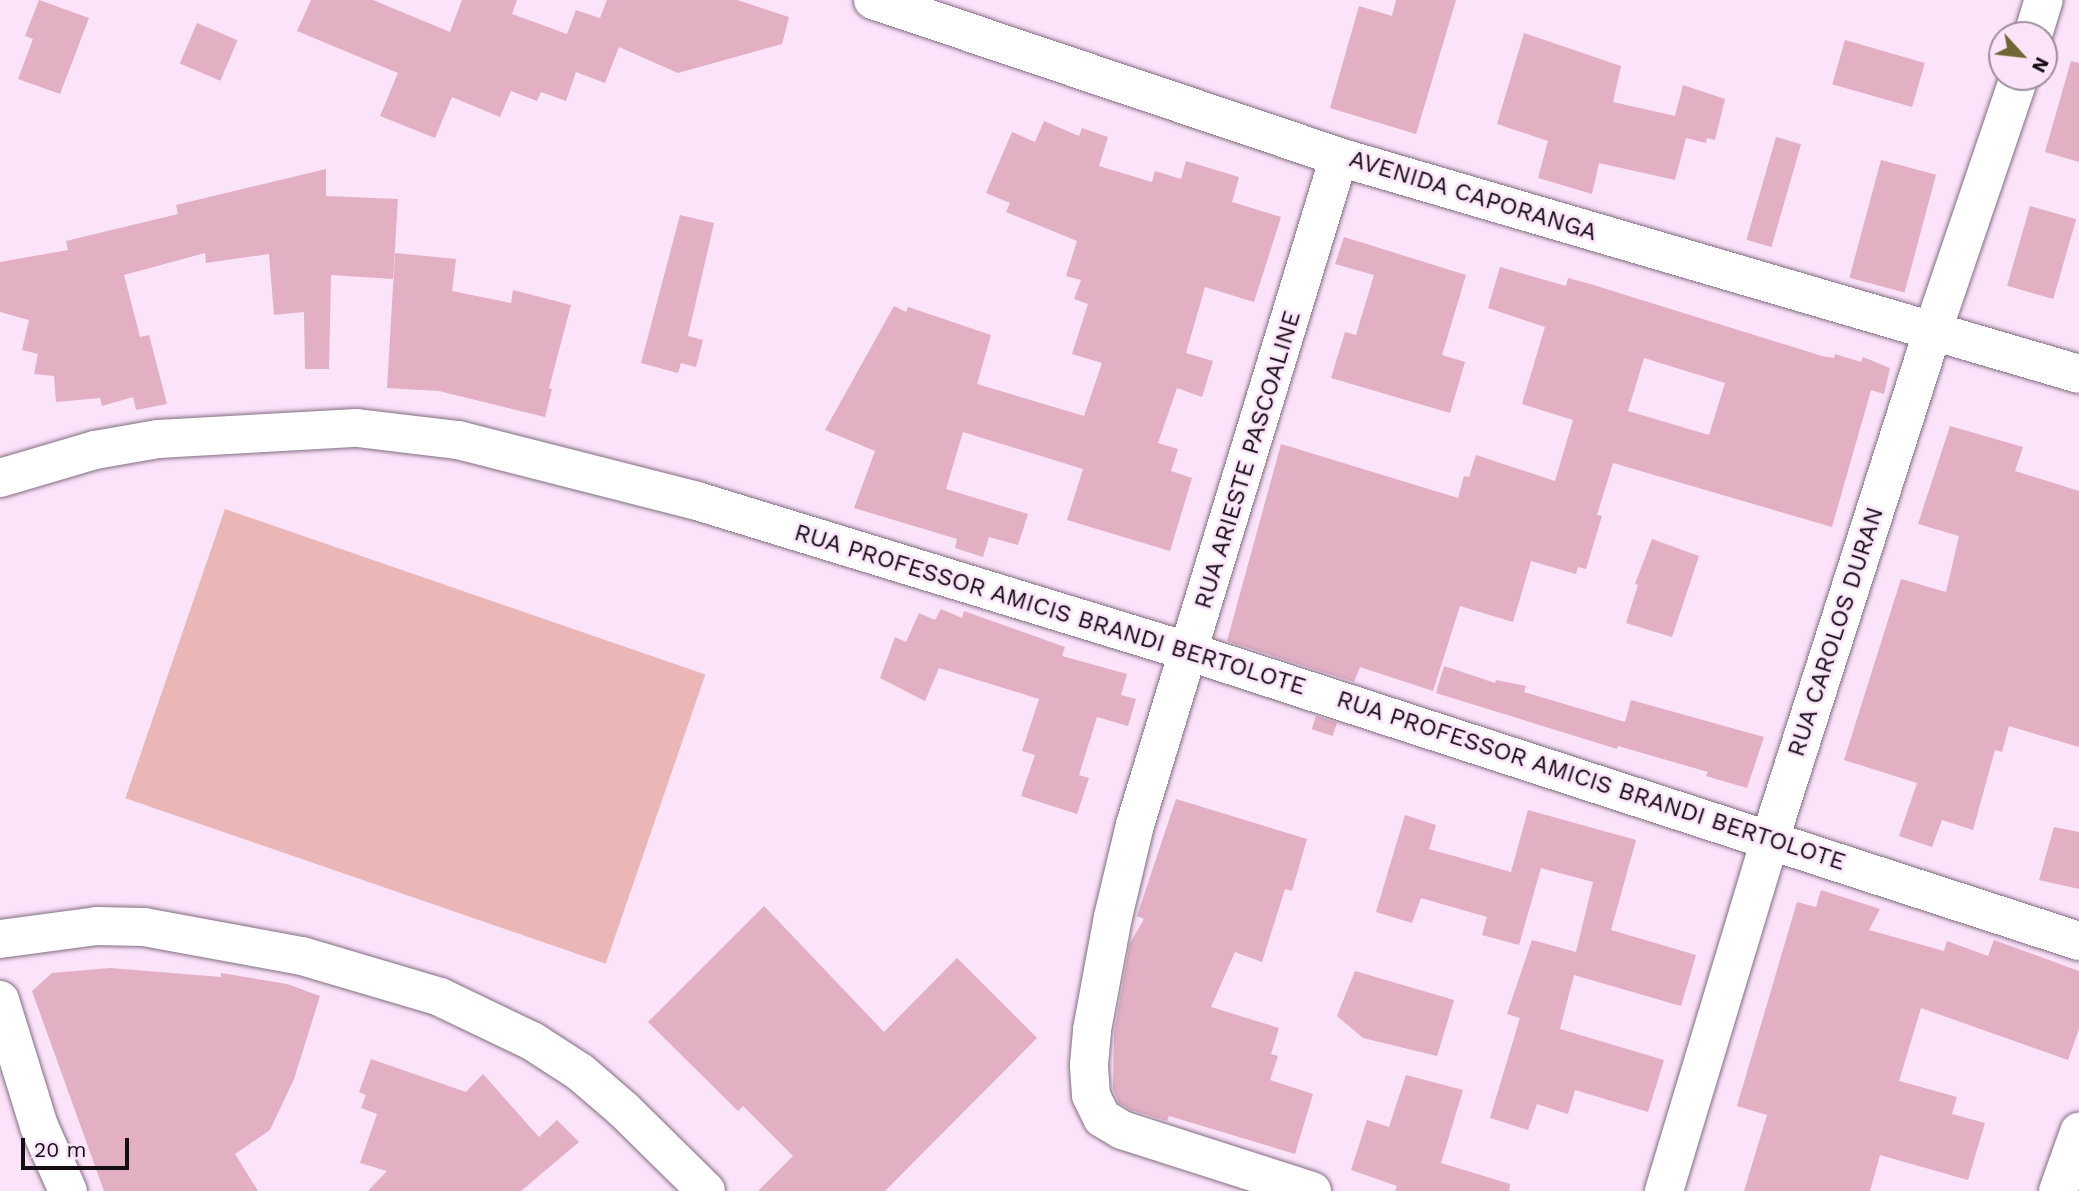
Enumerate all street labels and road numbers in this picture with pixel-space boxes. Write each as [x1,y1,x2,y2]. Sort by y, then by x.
street label: AVENIDA CAPORANGA [1345,144,1601,248]
street label: RUA ARIESTE PASCOALINE [1189,307,1307,613]
street label: RUA CAROLOS DURAN [1782,503,1890,761]
street label: RUA PROFESSOR AMICIS BRANDI BERTOLOTE [790,518,1310,702]
street label: RUA PROFESSOR AMICIS BRANDI BERTOLOTE [1332,685,1850,877]

